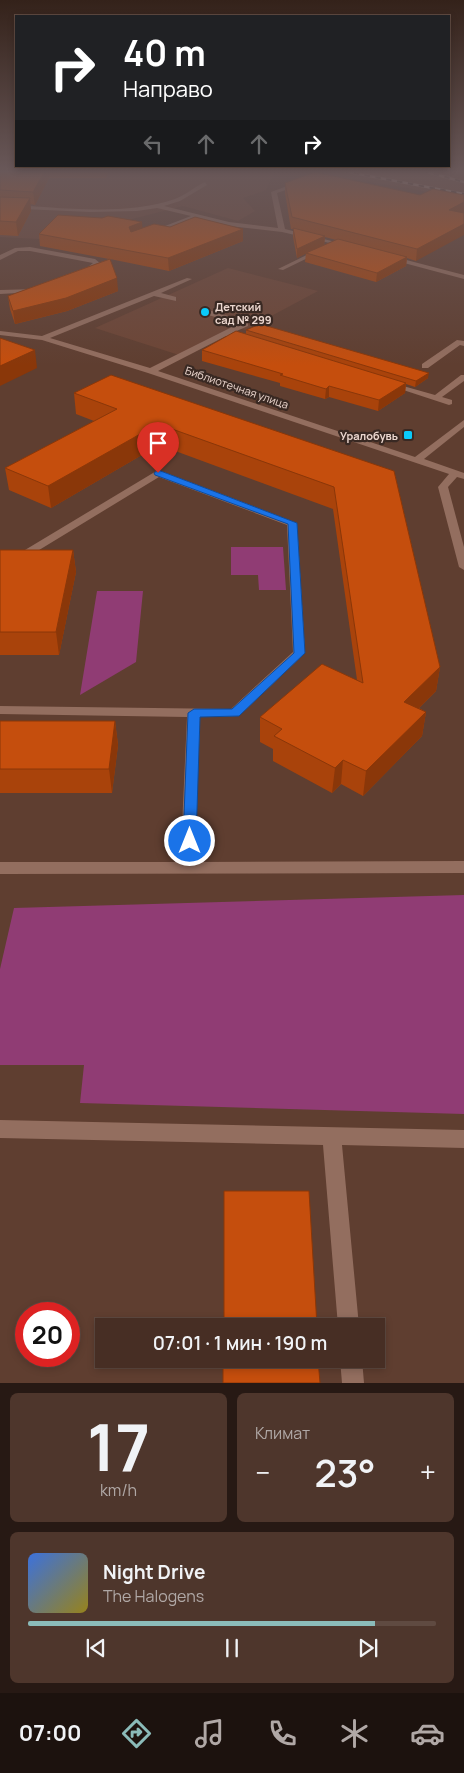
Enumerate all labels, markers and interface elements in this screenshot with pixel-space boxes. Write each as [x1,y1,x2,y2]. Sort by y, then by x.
text: 40 m [123,29,206,77]
icon: right [40,35,105,100]
text: Направо [123,74,213,104]
icon: left [139,130,167,158]
icon: ahead [192,130,220,158]
icon: ahead [245,130,273,158]
icon: right [298,130,326,158]
place label: Детский сад № 299 [215,299,272,327]
marker: Детский сад № 299 [199,306,211,318]
street label: Библиотечная улица [183,362,291,412]
pin [137,422,179,473]
place label: Уралобувь [340,428,398,443]
icon: arrive [144,429,172,457]
marker: Уралобувь [402,429,414,441]
position arrow [163,814,215,866]
speed limit sign: 20 [15,1302,80,1367]
text: 07:01 · 1 мин · 190 m [153,1330,327,1356]
text: 17 [87,1402,150,1491]
text: Климат [255,1422,310,1444]
text: 23° [314,1446,376,1498]
text: − [255,1453,270,1491]
text: + [420,1453,436,1491]
text: km/h [100,1479,137,1501]
text: Night Drive [103,1559,205,1585]
text: The Halogens [103,1585,204,1607]
icon: previous [82,1634,110,1662]
icon: pause [218,1634,246,1662]
icon: next [354,1634,382,1662]
icon: directions [119,1716,154,1751]
icon: music [192,1716,227,1751]
icon: phone [265,1716,300,1751]
icon: climate [337,1716,372,1751]
icon: car [410,1716,445,1751]
text: 07:00 [19,1718,82,1748]

